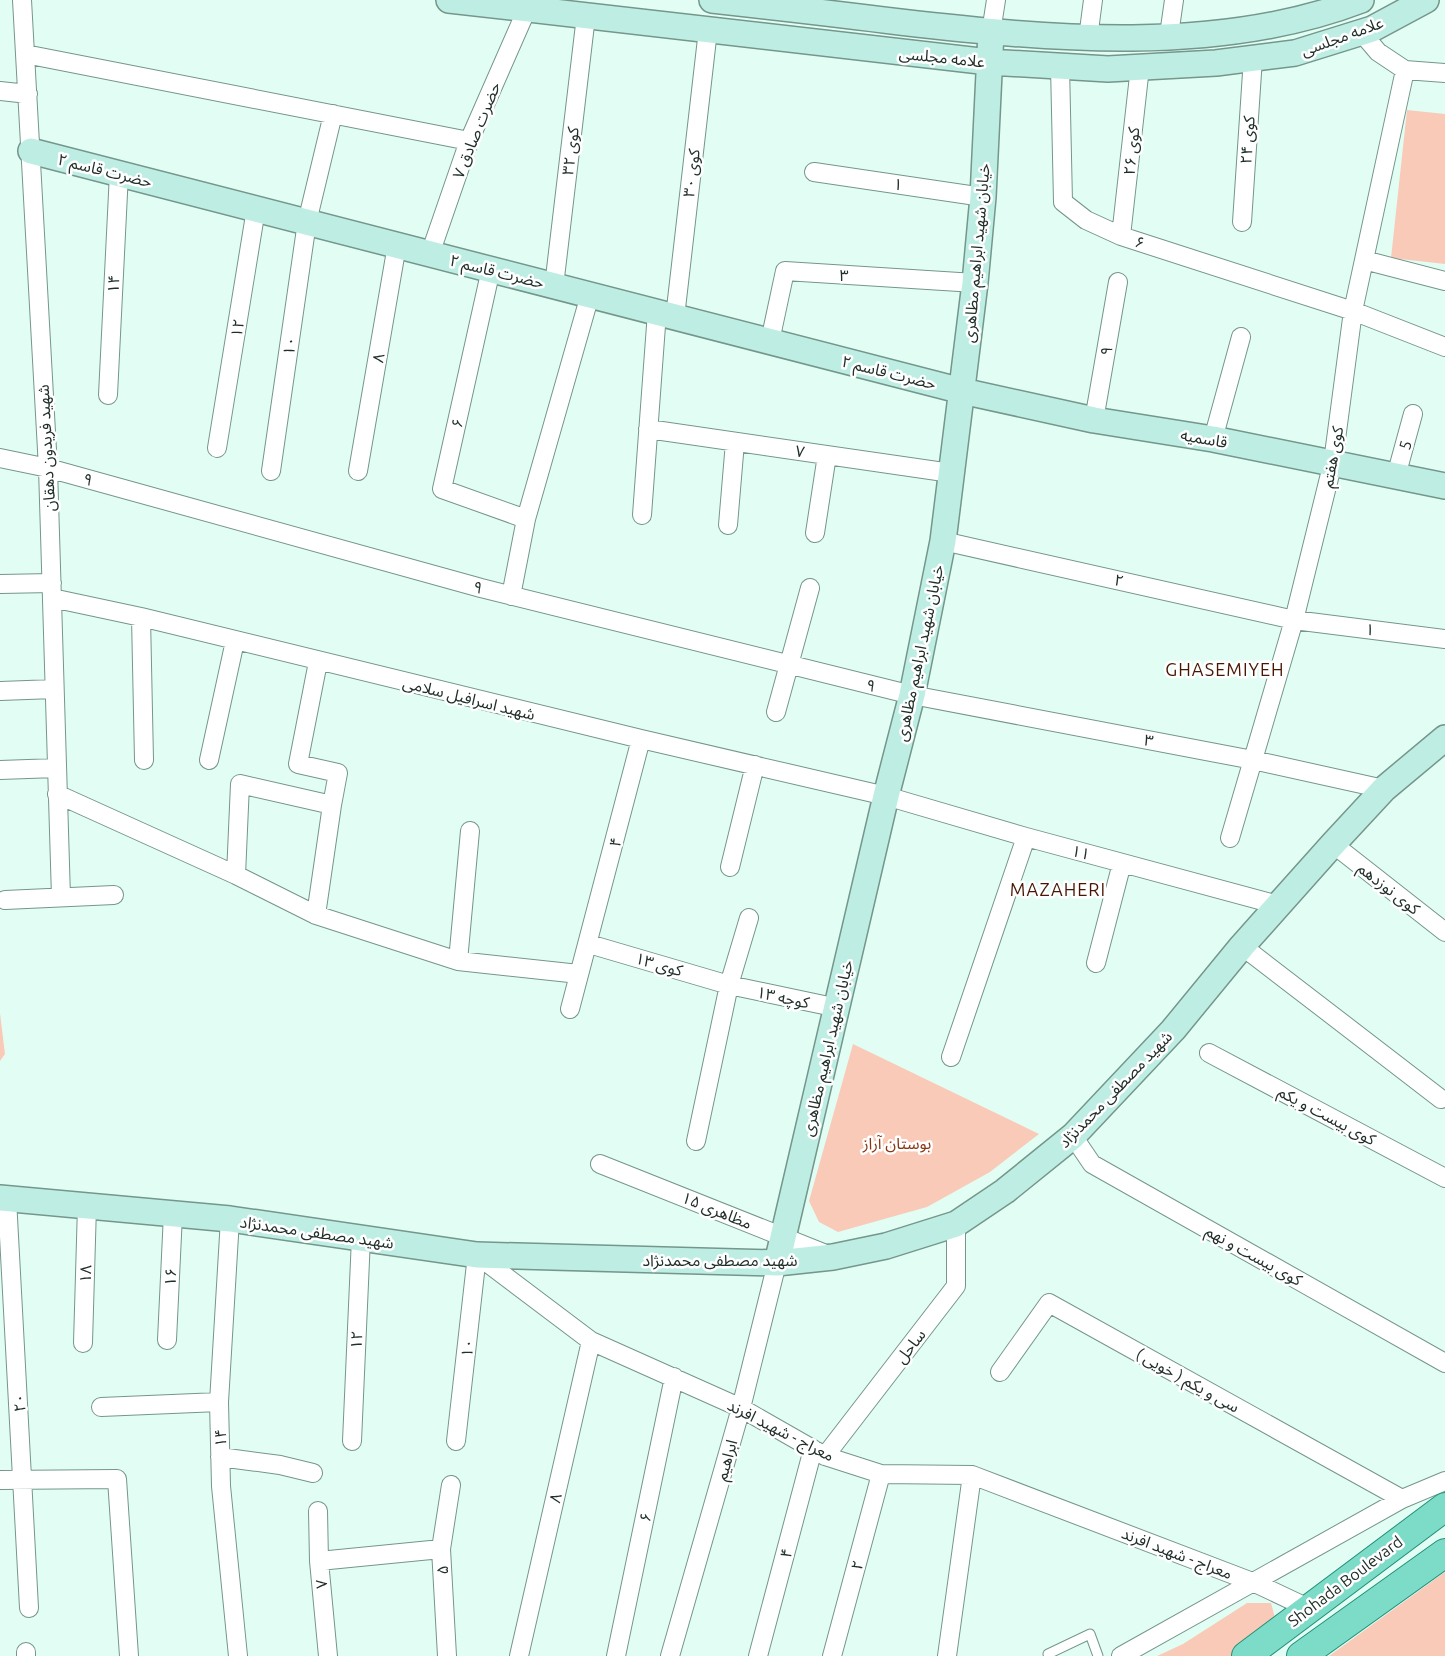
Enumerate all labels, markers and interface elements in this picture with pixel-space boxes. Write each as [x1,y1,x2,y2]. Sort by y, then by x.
street label: علامه مجلسی [1298,13,1386,60]
street label: علامه مجلسی [898,44,986,71]
street label: ۷ حضرت صادق [448,79,504,181]
street label: کوی ۲۴ [1236,115,1259,165]
street label: کوی ۳۲ [558,126,583,176]
street label: کوی ۲۶ [1120,126,1144,176]
street label: کوی ۳۰ [679,148,704,198]
street label: ۲ حضرت قاسم [55,150,154,194]
street label: خیابان شهید ابراهیم مظاهری [959,162,997,344]
street label: ۱ [892,174,904,194]
street label: ۶ [1133,232,1147,252]
street label: ۲ حضرت قاسم [447,251,546,295]
street label: ۳ [839,266,849,284]
street label: ۱۴ [104,274,122,294]
street label: ۱۲ [227,318,247,338]
street label: ۱۰ [279,336,299,356]
street label: ۹ [1096,345,1116,357]
street label: ۸ [368,352,388,364]
street label: ۲ حضرت قاسم [839,352,938,396]
street label: شهید فریدون دهقان [34,384,59,512]
street label: ۶ [447,417,467,429]
street label: کوی هفتم [1318,424,1350,490]
street label: قاسمیه [1179,425,1229,451]
street label: 5 [1395,438,1415,452]
street label: ۷ [794,441,806,461]
street label: ۹ [81,469,95,489]
street label: خیابان شهید ابراهیم مظاهری [891,563,950,744]
street label: ۲ [1113,570,1125,590]
street label: ۹ [471,577,485,597]
street label: ۱ [1364,620,1376,638]
district label: GHASEMIYEH [1165,659,1285,679]
street label: شهید اسرافیل سلامی [401,673,537,724]
street label: ۹ [864,675,878,695]
street label: ۳ [1143,730,1155,750]
street label: ۴ [605,835,625,849]
street label: ۱۱ [1070,841,1092,863]
street label: کوی نوزدهم [1352,858,1424,921]
district label: MAZAHERI [1010,879,1106,899]
street label: کوی ۱۳ [633,949,685,980]
street label: خیابان شهید ابراهیم مظاهری [798,958,860,1139]
street label: کوچه ۱۳ [755,983,811,1013]
street label: شهید مصطفی محمدنژاد [1055,1027,1176,1152]
street label: کوی بیست و یکم [1273,1082,1379,1152]
park label: بوستان آراز [862,1134,931,1153]
street label: ۱۵ مظاهری [679,1188,755,1233]
street label: شهید مصطفی محمدنژاد [239,1212,395,1253]
street label: کوی بیست و نهم [1201,1221,1306,1293]
street label: شهید مصطفی محمدنژاد [642,1251,798,1270]
street label: ۱۸ [76,1265,94,1283]
street label: ۱۶ [161,1267,179,1287]
street label: ساحل [891,1325,930,1367]
street label: ۱۲ [347,1330,365,1350]
street label: ۱۰ [457,1338,477,1358]
street label: سی و یکم ( خویی ) [1131,1344,1243,1419]
street label: ۲۰ [10,1393,28,1413]
street label: معراج - شهید افرند [723,1395,837,1468]
street label: ۱۴ [211,1429,229,1447]
street label: ابراهیم [712,1437,744,1484]
street label: ۸ [545,1492,565,1504]
street label: ۶ [635,1511,655,1523]
street label: معراج - شهید افرند [1118,1524,1235,1586]
street label: Shohada Boulevard [1284,1532,1406,1630]
street label: ۴ [776,1546,796,1560]
street label: ۲ [847,1558,867,1572]
street label: ۵ [433,1565,451,1575]
street label: ۷ [312,1579,330,1589]

